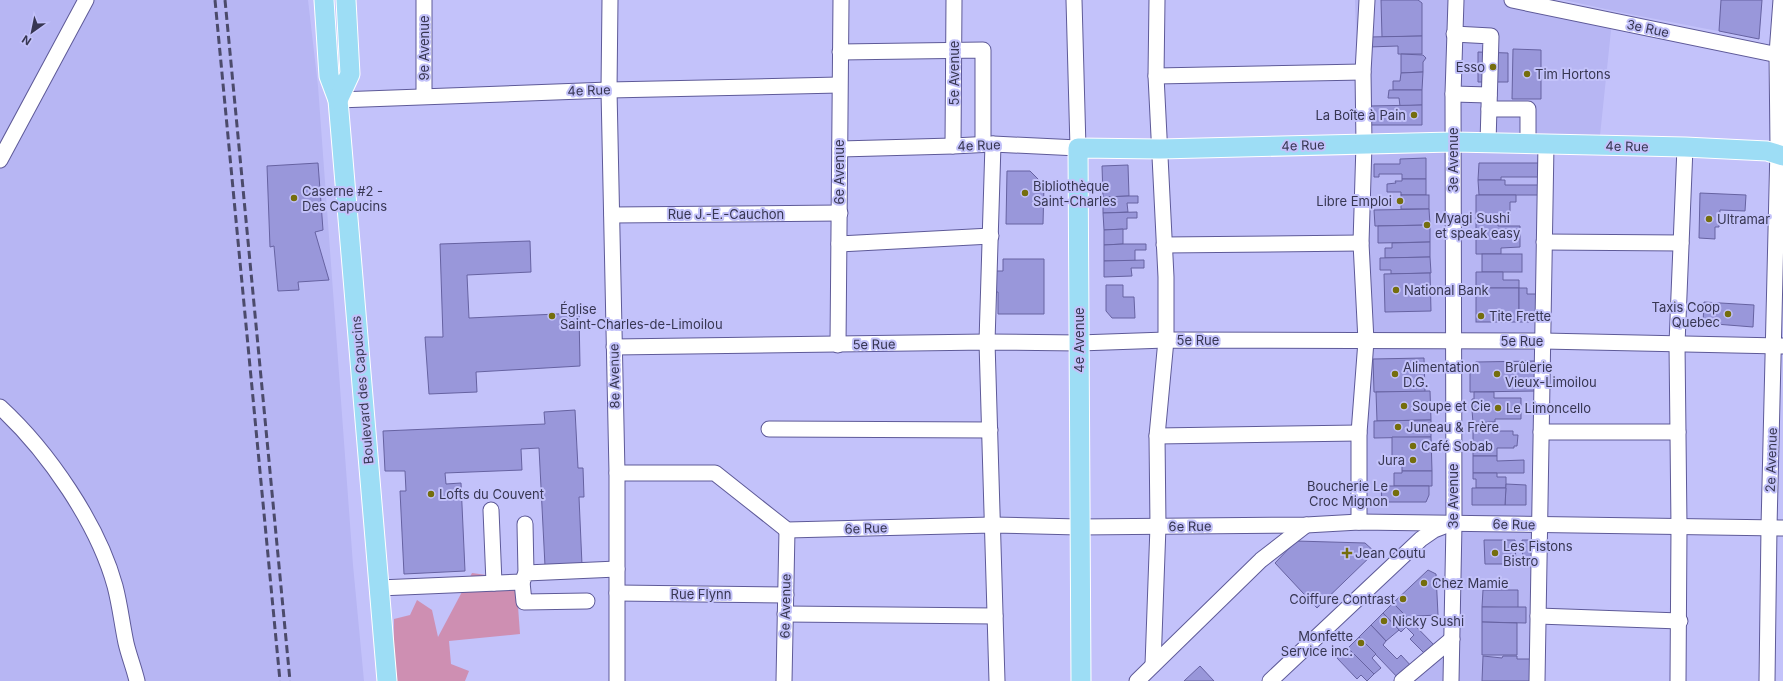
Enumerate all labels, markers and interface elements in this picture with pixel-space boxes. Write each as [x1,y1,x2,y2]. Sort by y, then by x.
north arrow [12,12,52,52]
street label: 9e Avenue [416,16,432,80]
street label: 3e Rue [1625,16,1671,40]
text: N [19,32,34,49]
street label: 5e Avenue [946,41,962,105]
place label: Esso [1456,59,1485,75]
marker: Esso [1488,62,1498,72]
place label: Tim Hortons [1535,66,1611,82]
marker: Tim Hortons [1522,69,1532,79]
street label: 4e Rue [567,81,611,99]
place label: La Boîte à Pain [1315,107,1406,123]
marker: La Boîte à Pain [1409,110,1419,120]
street label: 3e Avenue [1445,128,1461,192]
street label: 4e Rue [957,136,1001,154]
street label: 4e Rue [1281,136,1325,154]
street label: 4e Rue [1605,138,1649,154]
street label: 6e Avenue [831,140,847,204]
place label: Bibliothèque Saint-Charles [1033,178,1117,209]
place label: Caserne #2 - Des Capucins [302,183,387,214]
marker: Bibliothèque Saint-Charles [1020,188,1030,198]
marker: Caserne #2 - Des Capucins [289,193,299,203]
place label: Libre Emploi [1316,193,1392,209]
marker: Libre Emploi [1395,196,1405,206]
street label: Rue J.-E.-Cauchon [668,206,784,222]
place label: Myagi Sushi et speak easy [1435,210,1520,241]
place label: Ultramar [1717,211,1770,227]
marker: Ultramar [1704,214,1714,224]
marker: Myagi Sushi et speak easy [1422,220,1432,230]
place label: National Bank [1404,282,1489,298]
marker: National Bank [1391,285,1401,295]
place label: Taxis Coop Quebec [1651,299,1720,330]
place label: Église Saint-Charles-de-Limoilou [560,301,723,332]
street label: 4e Avenue [1071,307,1087,373]
place label: Tite Frette [1489,308,1551,324]
marker: Taxis Coop Quebec [1723,309,1733,319]
marker: Église Saint-Charles-de-Limoilou [547,311,557,321]
marker: Tite Frette [1476,311,1486,321]
street label: Boulevard des Capucins [348,315,376,465]
street label: 5e Rue [1177,332,1219,348]
street label: 5e Rue [1501,333,1543,349]
street label: 5e Rue [852,336,896,352]
street label: 8e Avenue [605,343,623,409]
place label: Alimentation D.G. [1403,359,1479,390]
place label: Brûlerie Vieux-Limoilou [1505,359,1597,390]
marker: Alimentation D.G. [1390,369,1400,379]
marker: Brûlerie Vieux-Limoilou [1492,369,1502,379]
place label: Soupe et Cie [1412,398,1491,414]
place label: Le Limoncello [1506,400,1591,416]
marker: Soupe et Cie [1399,401,1409,411]
marker: Le Limoncello [1493,403,1503,413]
place label: Juneau & Frère [1406,419,1499,435]
marker: Juneau & Frère [1393,422,1403,432]
street label: 2e Avenue [1762,427,1780,493]
place label: Café Sobab [1421,438,1493,454]
marker: Café Sobab [1408,441,1418,451]
place label: Jura [1378,452,1405,468]
marker: Jura [1408,455,1418,465]
street label: 3e Avenue [1445,464,1461,528]
place label: Boucherie Le Croc Mignon [1307,478,1388,509]
place label: Lofts du Couvent [439,486,544,502]
marker: Boucherie Le Croc Mignon [1391,488,1401,498]
marker: Lofts du Couvent [426,489,436,499]
street label: 6e Rue [1492,516,1536,532]
street label: 6e Rue [1168,518,1212,534]
street label: 6e Rue [844,519,888,537]
place label: Les Fistons Bistro [1503,538,1573,569]
place label: Jean Coutu [1355,545,1426,561]
marker: Jean Coutu [1342,548,1352,558]
marker: Les Fistons Bistro [1490,548,1500,558]
street label: 6e Avenue [776,573,794,639]
place label: Chez Mamie [1432,575,1509,591]
marker: Chez Mamie [1419,578,1429,588]
street label: Rue Flynn [671,586,731,602]
place label: Coiffure Contrast [1289,591,1395,607]
marker: Coiffure Contrast [1398,594,1408,604]
place label: Nicky Sushi [1392,613,1464,629]
marker: Nicky Sushi [1379,616,1389,626]
place label: Monfette Service inc. [1281,628,1353,659]
marker: Monfette Service inc. [1356,638,1366,648]

